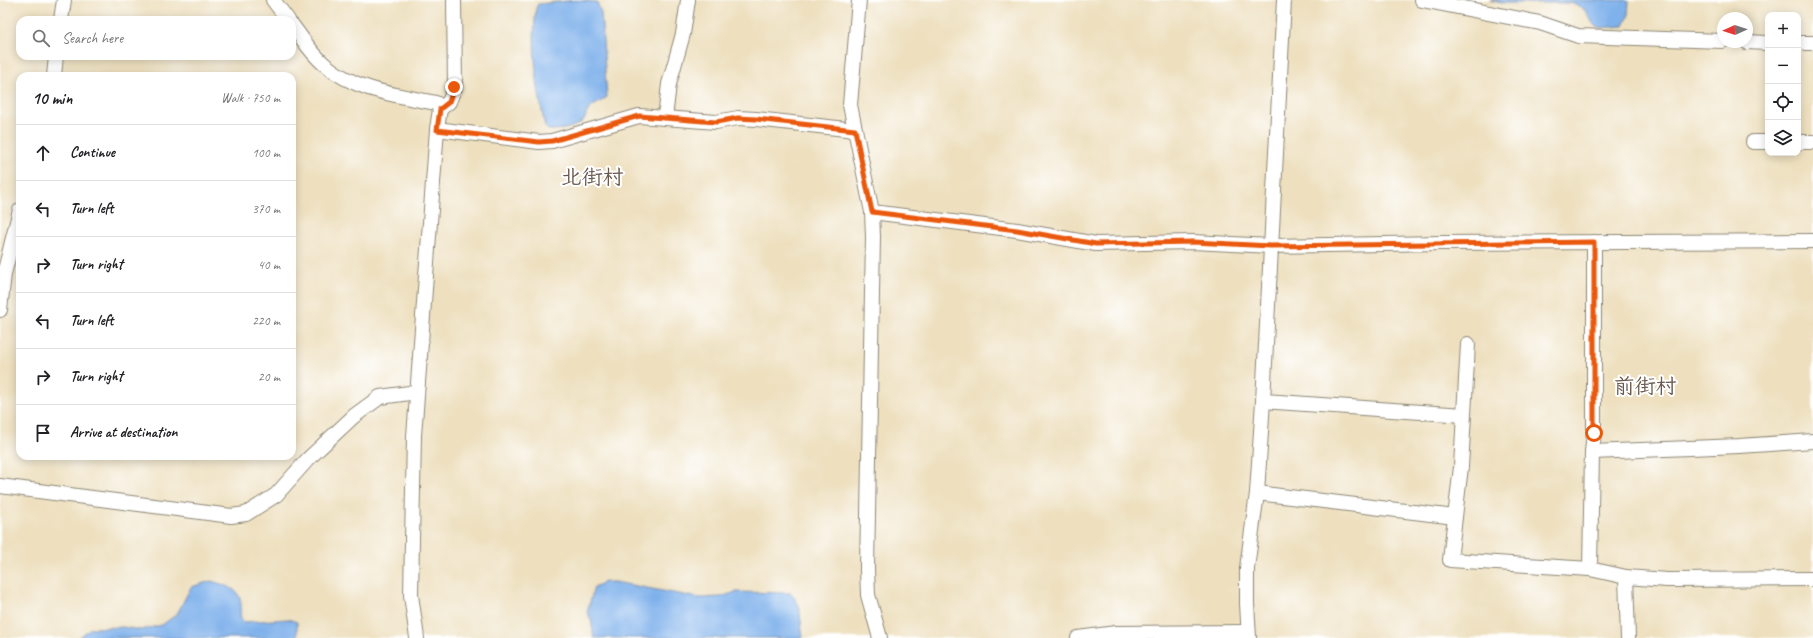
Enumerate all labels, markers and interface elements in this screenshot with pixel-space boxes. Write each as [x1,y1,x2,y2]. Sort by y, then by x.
north arrow [1717,12,1753,48]
map controls [1765,12,1801,156]
button: + [1765,12,1801,48]
search box [16,16,296,60]
icon: search [30,27,52,49]
text: Search here [62,29,123,48]
button: − [1765,48,1801,84]
route end [445,78,463,96]
button: locate [1765,84,1801,120]
text: 10 min [32,88,72,109]
text: Walk · 750 m [221,90,280,106]
button: layers [1765,120,1801,156]
icon: ahead [32,142,54,164]
text: Continue [70,143,115,162]
text: 100 m [252,145,280,161]
district label: 北街村 [561,164,624,190]
icon: left [32,198,54,220]
text: Turn left [70,199,113,218]
text: 370 m [252,201,280,217]
icon: right [32,254,54,276]
text: Turn right [70,255,123,274]
text: 40 m [258,257,280,273]
icon: left [32,310,54,332]
text: Turn left [70,311,113,330]
text: 220 m [252,313,280,329]
icon: right [32,366,54,388]
text: Turn right [70,367,123,386]
text: 20 m [258,369,280,385]
district label: 前街村 [1614,373,1677,399]
icon: arrive [32,422,54,444]
text: Arrive at destination [70,423,177,442]
route start [1585,424,1603,442]

